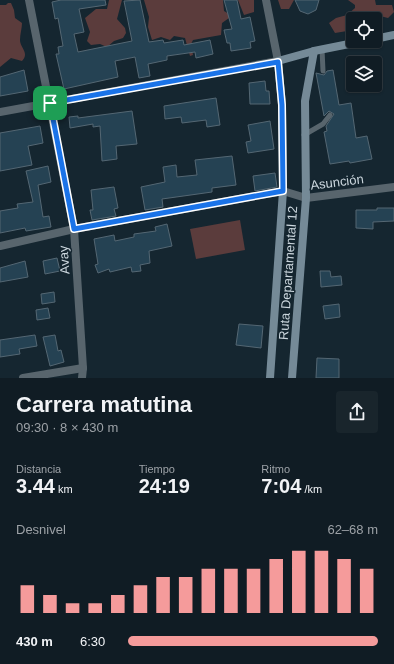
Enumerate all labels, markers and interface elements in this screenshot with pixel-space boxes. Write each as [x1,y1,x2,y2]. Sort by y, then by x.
map controls [346,12,382,92]
button: locate [346,12,382,48]
button: layers [346,56,382,92]
pin [33,86,67,120]
icon: arrive [39,92,61,114]
street label: Asunción [310,171,364,193]
street label: Ruta Departamental 12 [276,205,300,341]
street label: Avay [55,245,72,275]
button: share [336,391,378,433]
text: Carrera matutina [16,392,192,417]
text: 09:30 · 8 × 430 m [16,420,118,435]
text: Distancia [16,463,61,475]
text: Tiempo [139,463,175,475]
text: Ritmo [261,463,290,475]
text: 3.44 [16,475,55,497]
text: 24:19 [139,475,190,497]
text: 7:04 [261,475,301,497]
text: km [55,483,73,495]
text: /km [301,483,322,495]
text: Desnivel [16,522,66,537]
text: 62–68 m [327,522,378,537]
text: 430 m [16,634,53,649]
text: 6:30 [80,634,105,649]

